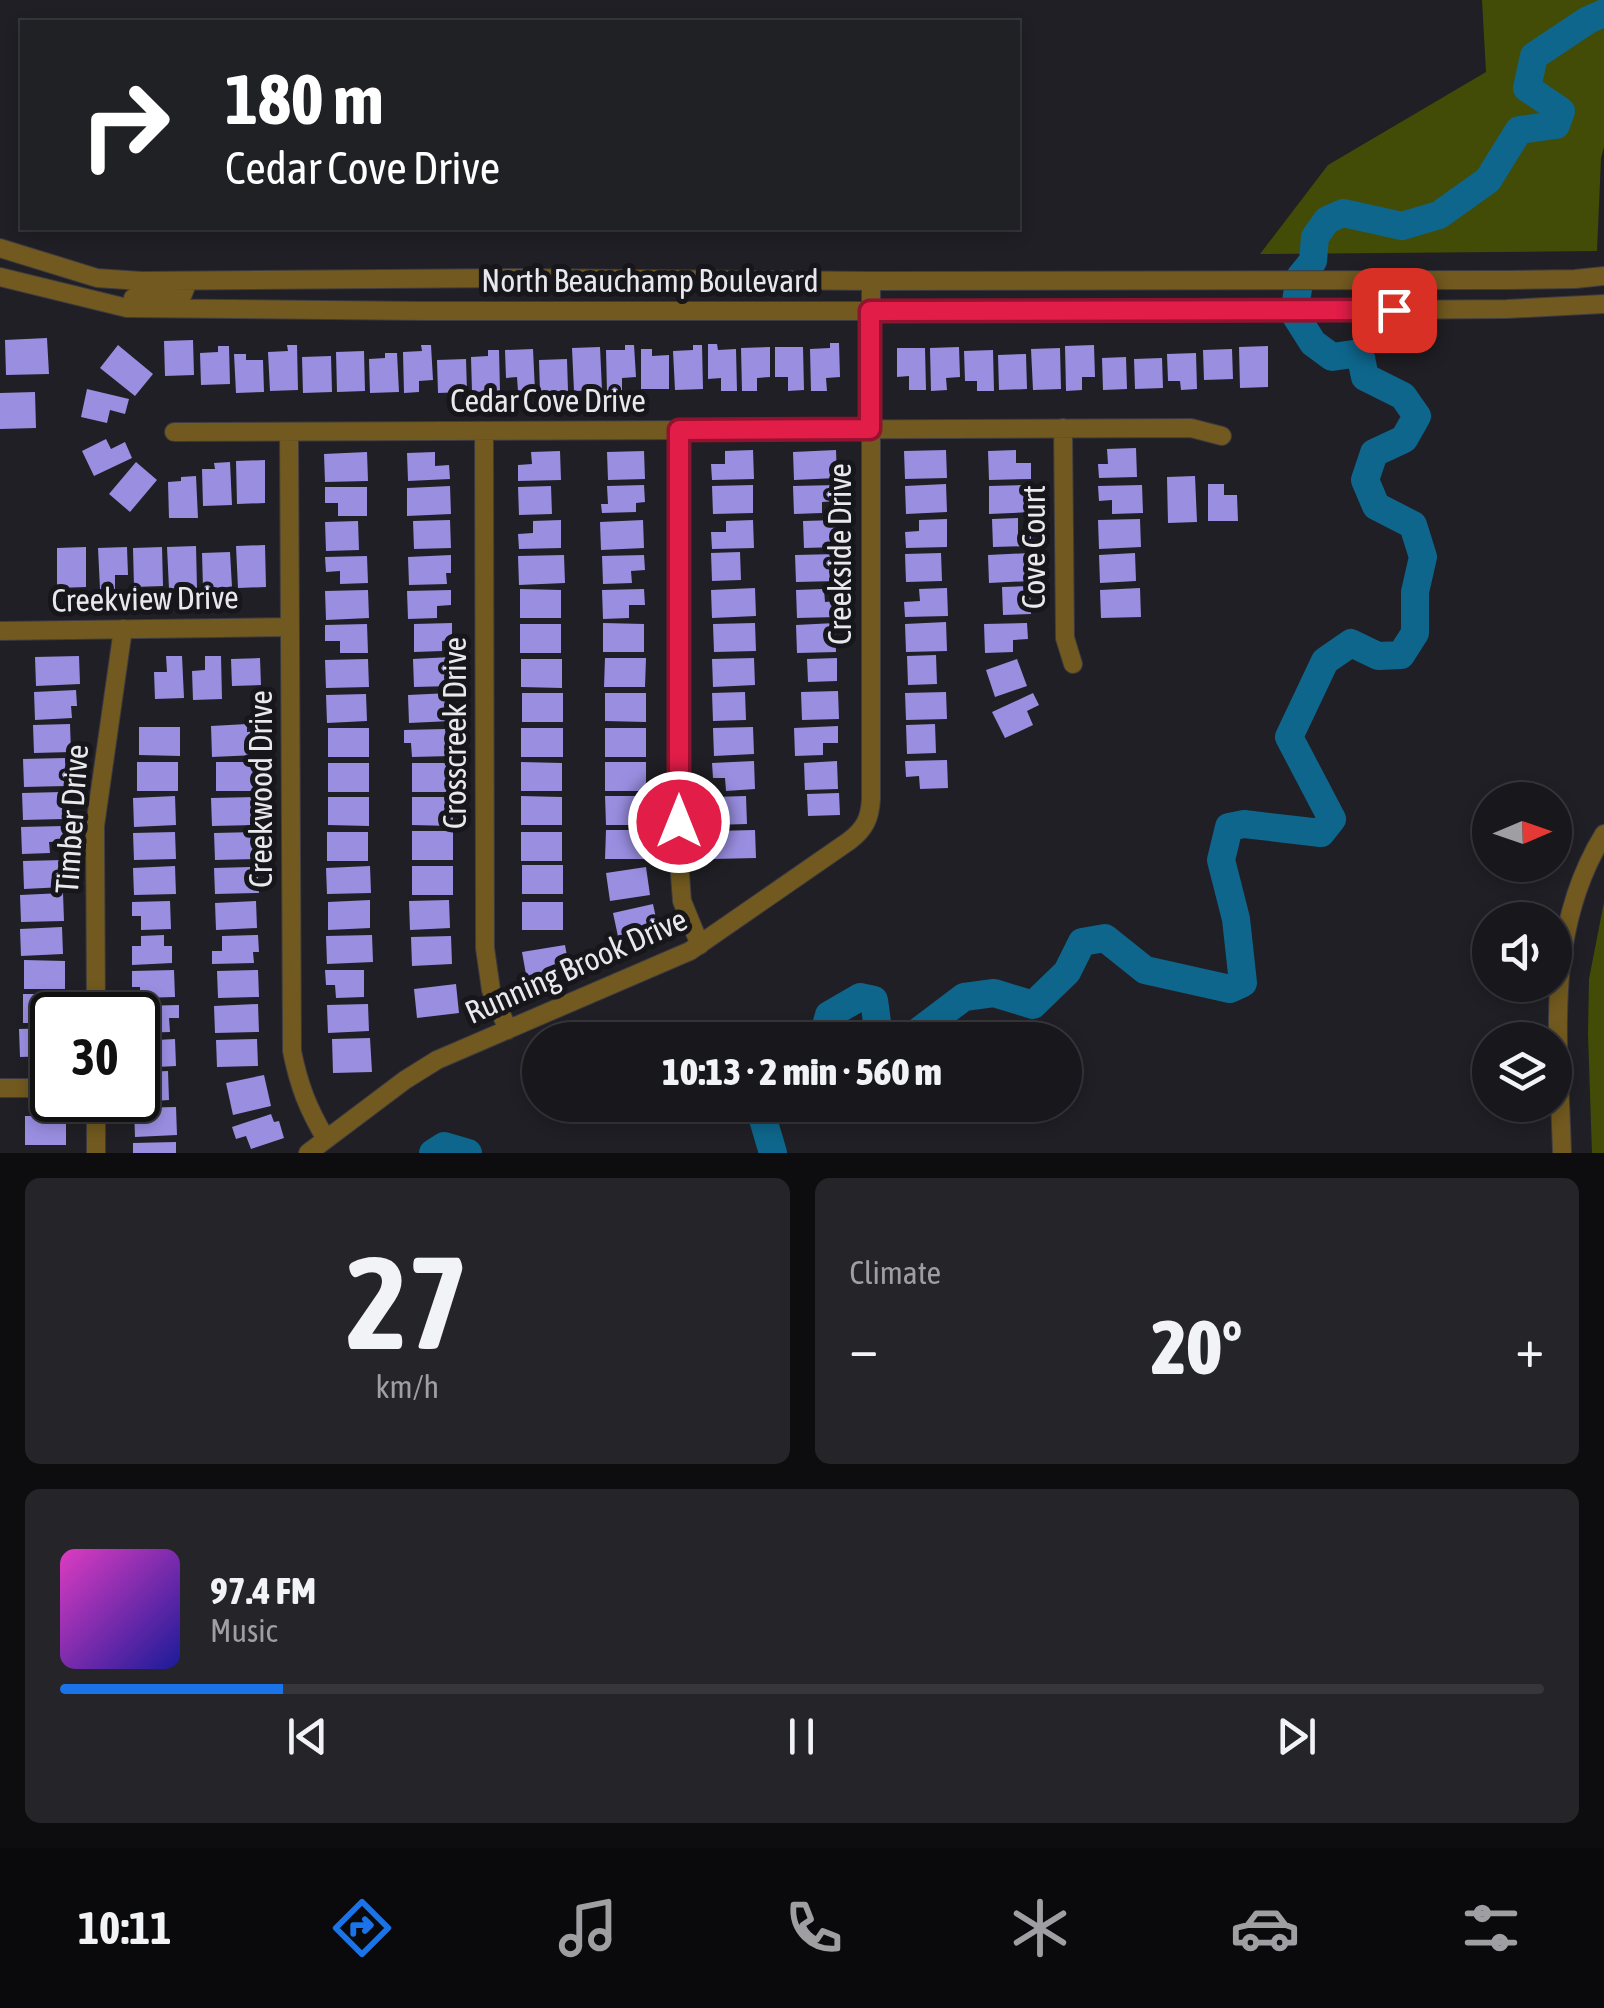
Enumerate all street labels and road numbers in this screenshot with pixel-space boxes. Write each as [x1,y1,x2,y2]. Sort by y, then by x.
street label: North Beauchamp Boulevard [481,262,819,299]
street label: Cedar Cove Drive [450,382,646,419]
street label: Creekside Drive [821,463,858,645]
street label: Cove Court [1015,485,1052,609]
street label: Creekview Drive [51,578,239,619]
street label: Crosscreek Drive [436,637,473,829]
street label: Creekwood Drive [242,690,279,888]
street label: Timber Drive [48,743,95,895]
street label: Running Brook Drive [459,900,692,1031]

